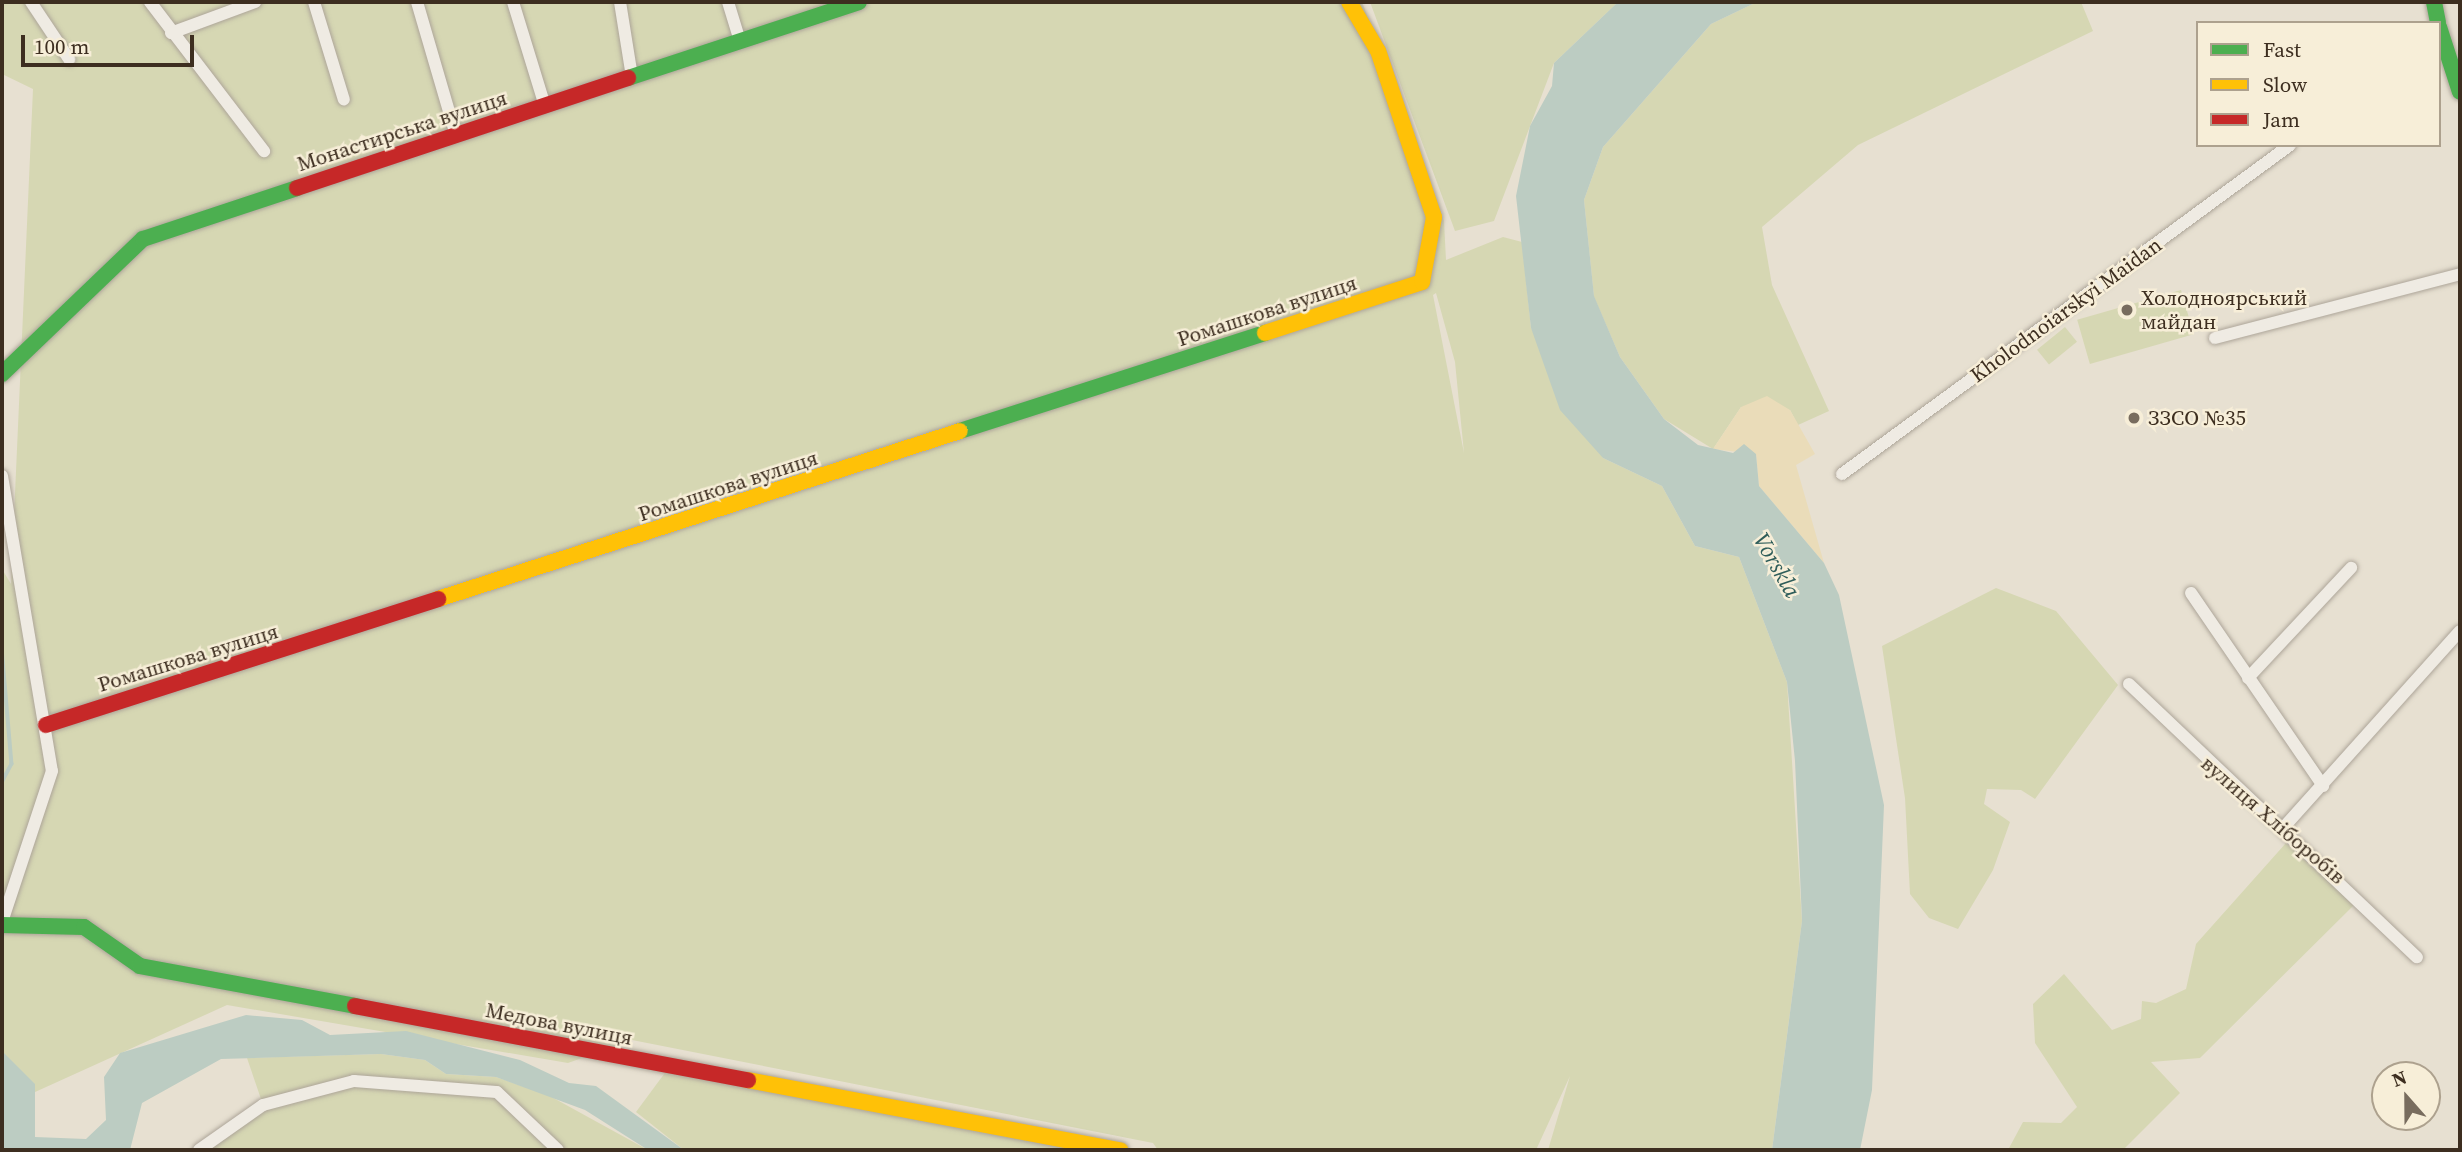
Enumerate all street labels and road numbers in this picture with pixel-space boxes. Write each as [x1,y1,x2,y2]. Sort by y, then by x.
street label: Монастирська вулиця [294,85,510,177]
street label: Kholodnoiarskyi Maidan [1965,232,2167,388]
street label: Ромашкова вулиця [1174,270,1360,352]
street label: Ромашкова вулиця [635,445,821,527]
street label: Ромашкова вулиця [95,619,281,697]
street label: вулиця Хліборобів [2196,751,2350,889]
street label: Медова вулиця [483,997,635,1051]

